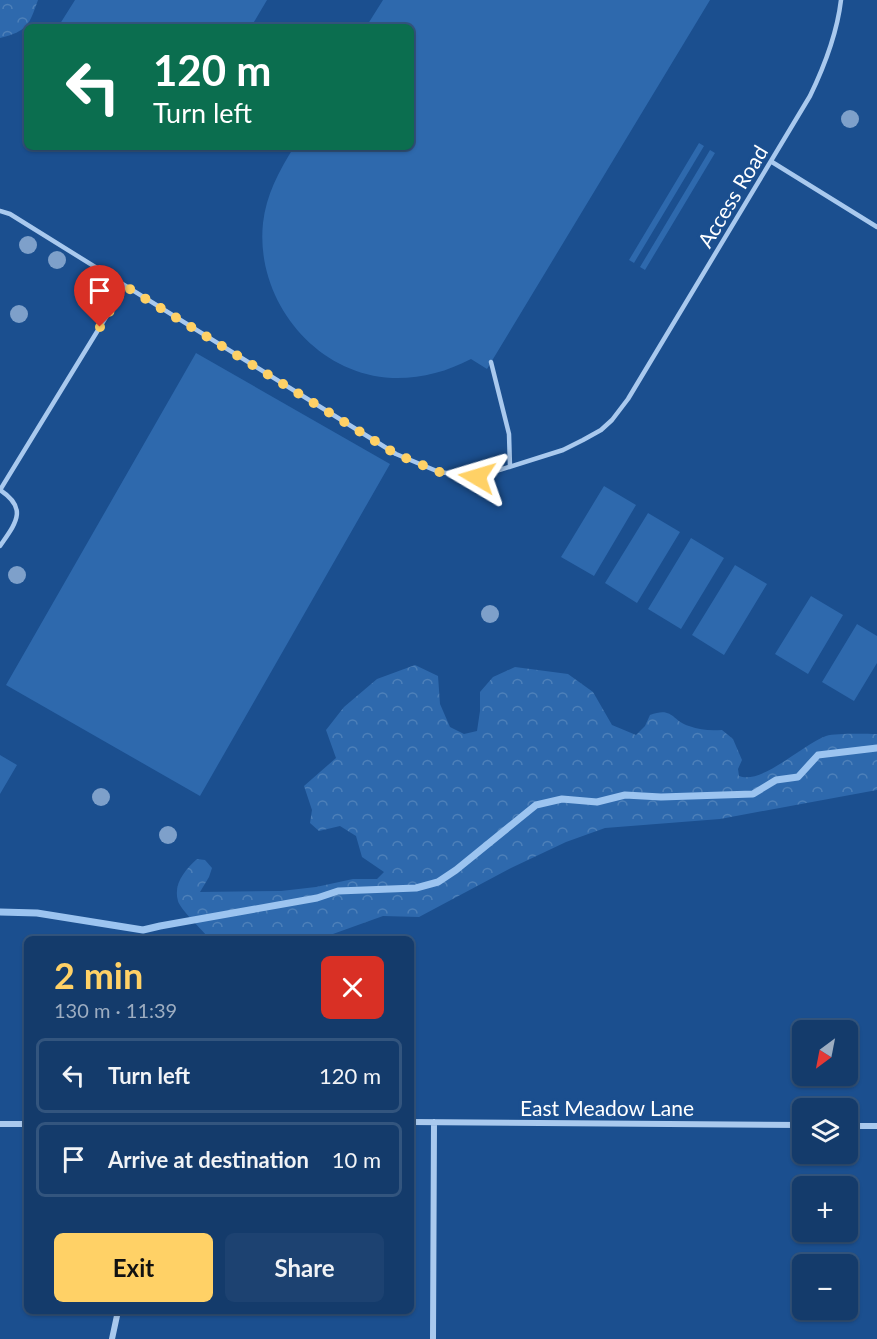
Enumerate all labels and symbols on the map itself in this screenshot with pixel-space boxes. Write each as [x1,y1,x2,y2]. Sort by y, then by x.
street label: Access Road [692,140,772,252]
pin [74,265,125,327]
position arrow [445,445,509,509]
north arrow [792,1020,858,1086]
street label: East Meadow Lane [520,1095,694,1120]

